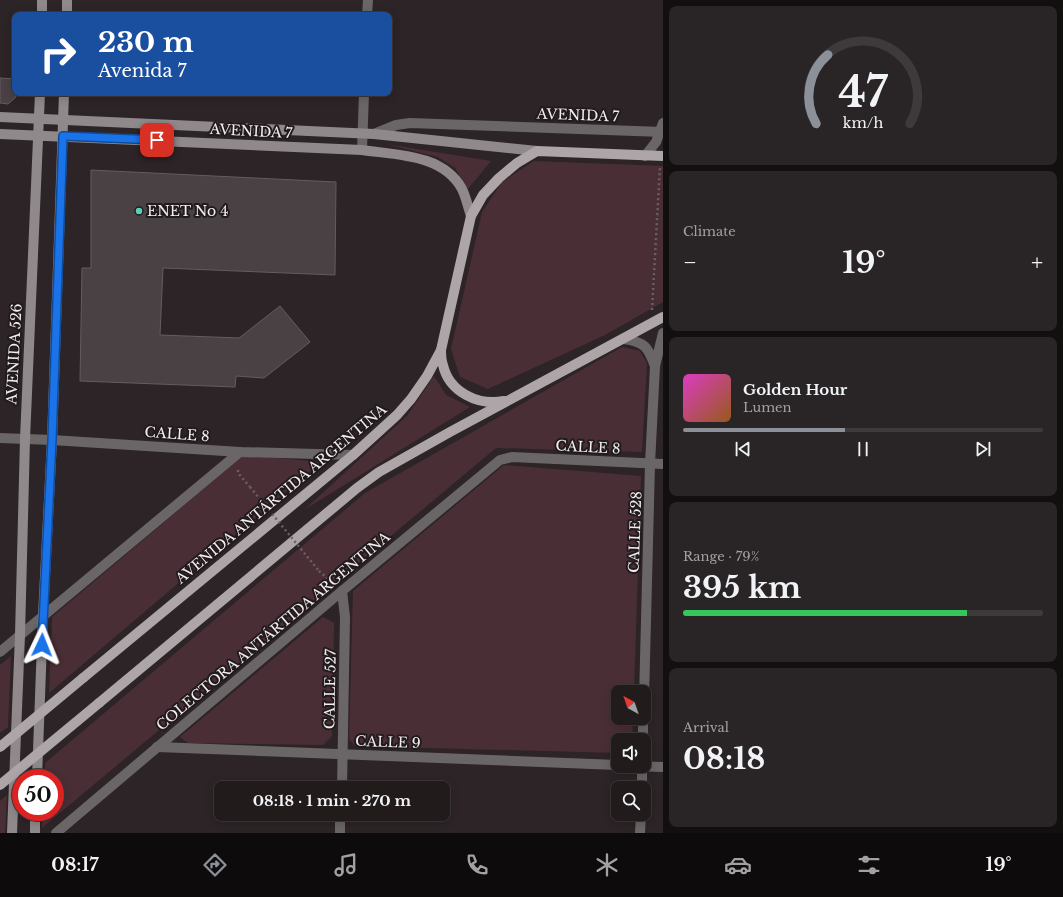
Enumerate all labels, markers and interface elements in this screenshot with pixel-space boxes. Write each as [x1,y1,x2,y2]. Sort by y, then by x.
text: 230 m [98,25,194,60]
icon: right [32,28,84,80]
text: Avenida 7 [98,60,186,82]
text: 47 [838,67,888,118]
street label: AVENIDA 7 [535,105,621,125]
text: km/h [843,113,883,131]
street label: AVENIDA 7 [208,120,294,142]
pin [140,123,174,157]
icon: arrive [146,129,168,151]
place label: ENET No 4 [147,202,228,220]
marker: ENET No 4 [134,206,144,216]
text: Climate [683,223,736,240]
text: 19° [842,244,886,281]
text: − [683,249,697,276]
text: + [1031,249,1043,276]
street label: AVENIDA 526 [2,303,26,406]
text: Golden Hour [743,380,847,399]
text: Lumen [743,399,792,416]
street label: AVENIDA ANTÁRTIDA ARGENTINA [171,400,390,588]
street label: CALLE 8 [144,423,210,445]
street label: CALLE 8 [555,436,621,458]
icon: previous [732,438,754,460]
icon: pause [852,438,874,460]
icon: next [972,438,994,460]
street label: CALLE 528 [625,491,645,573]
street label: COLECTORA ANTÁRTIDA ARGENTINA [152,528,394,734]
text: Range · 79% [683,548,759,565]
text: 395 km [683,569,801,606]
position arrow [21,624,63,666]
street label: CALLE 527 [320,648,340,729]
north arrow [611,685,651,725]
map controls [611,685,651,821]
text: Arrival [683,719,729,736]
street label: CALLE 9 [355,732,421,752]
button: sound [611,733,651,773]
text: 08:18 [683,740,765,777]
speed limit sign: 50 [12,769,64,821]
button: search [611,781,651,821]
text: 08:18 · 1 min · 270 m [253,791,411,810]
icon: directions [201,851,229,879]
icon: music [332,851,360,879]
icon: phone [463,851,491,879]
icon: climate [593,851,621,879]
icon: car [724,851,752,879]
icon: filters [855,851,883,879]
text: 08:17 [51,854,99,876]
text: 19° [986,854,1012,876]

